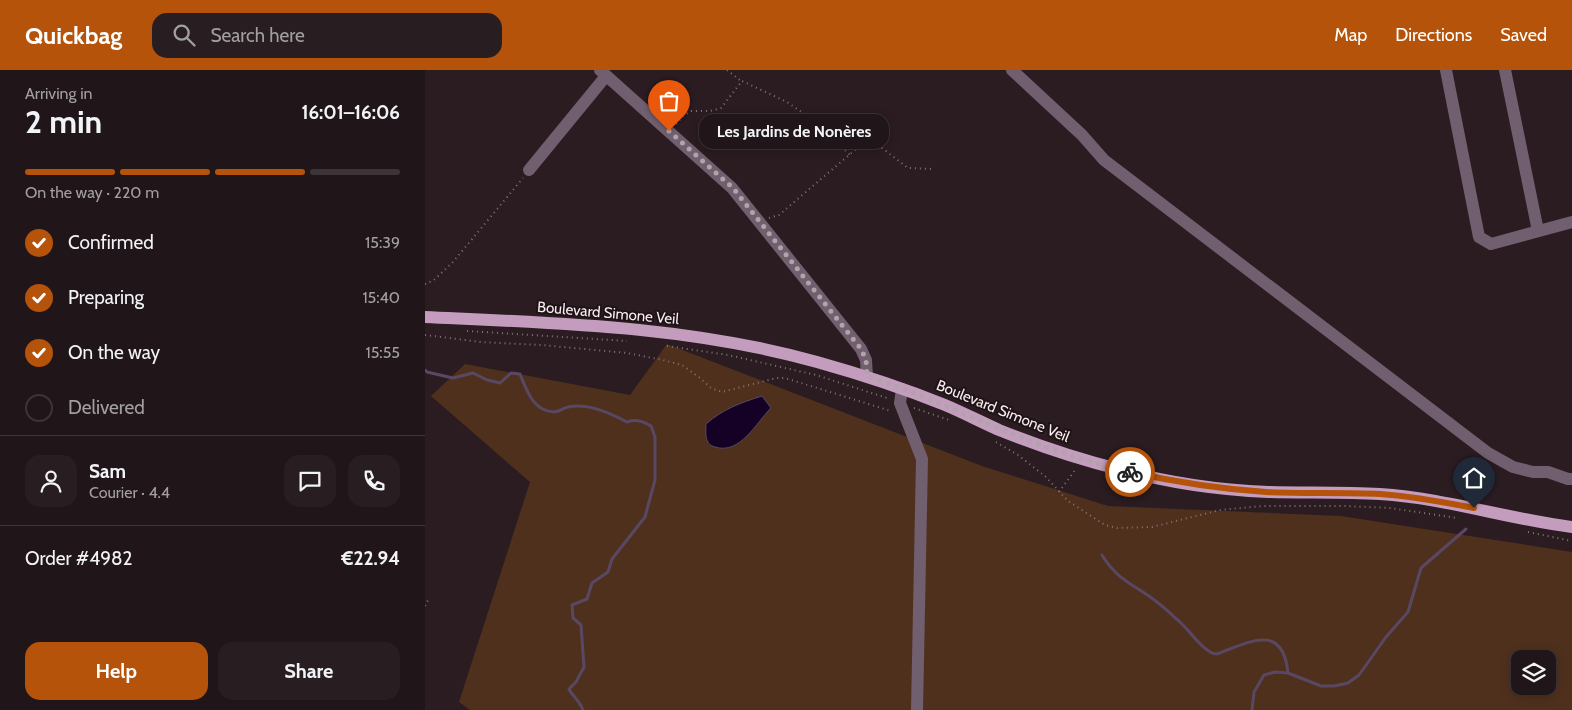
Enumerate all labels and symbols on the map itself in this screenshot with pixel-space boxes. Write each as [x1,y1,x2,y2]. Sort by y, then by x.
pin [648,80,690,131]
callout: Les Jardins de Nonères [699,114,889,148]
street label: Boulevard Simone Veil [536,298,680,328]
street label: Boulevard Simone Veil [934,376,1073,446]
courier [1105,447,1155,497]
pin [1453,457,1495,508]

